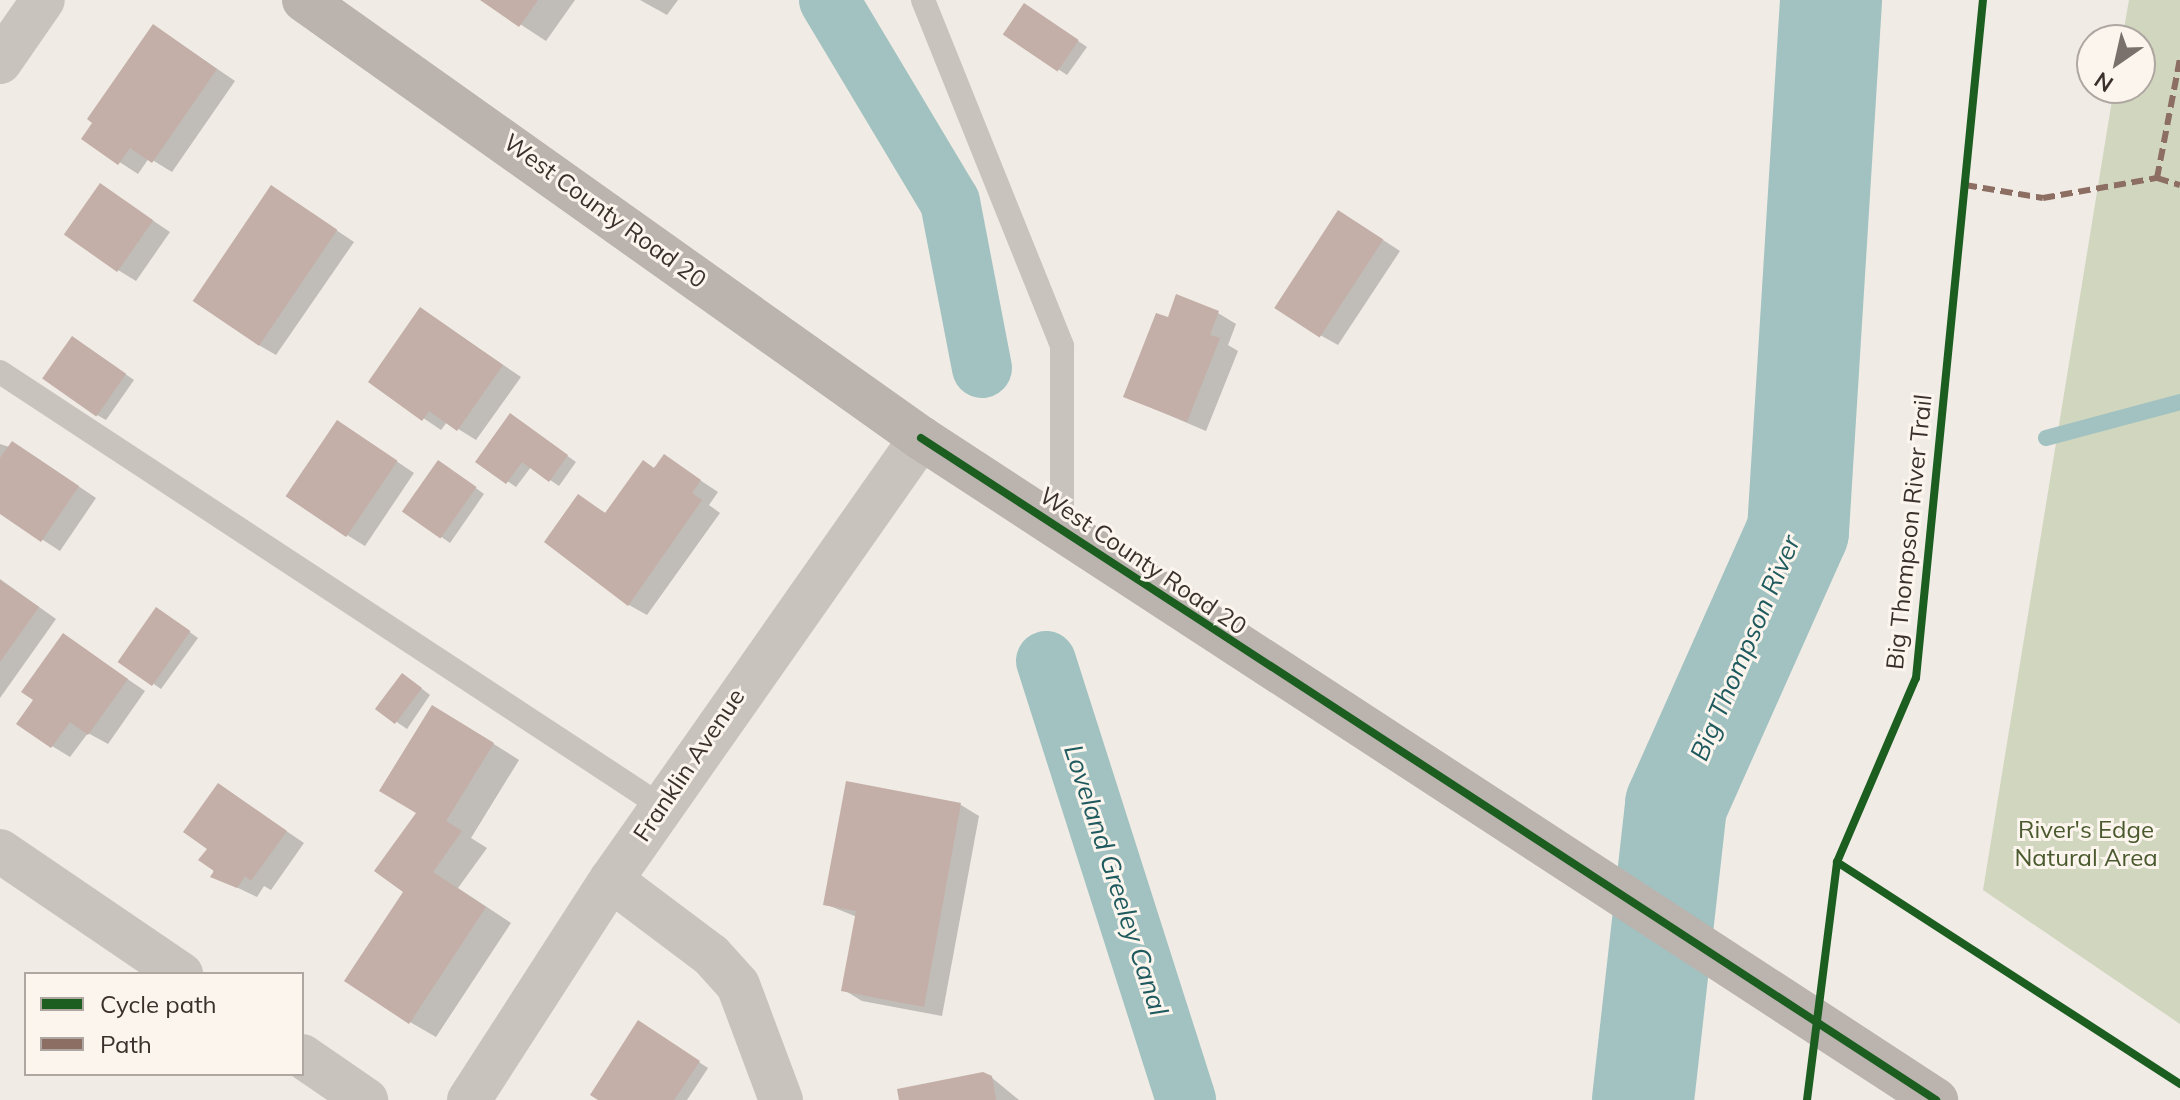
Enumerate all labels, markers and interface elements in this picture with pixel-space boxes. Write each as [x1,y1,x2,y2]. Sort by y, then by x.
north arrow [2076,24,2156,104]
text: N [2089,66,2118,98]
street label: West County Road 20 [498,128,712,294]
street label: Big Thompson River Trail [1880,393,1938,671]
street label: West County Road 20 [1034,481,1252,641]
water label: Big Thompson River [1683,531,1807,765]
street label: Franklin Avenue [627,683,751,847]
water label: Loveland Greeley Canal [1057,741,1175,1019]
park label: River's Edge Natural Area [2014,816,2158,872]
legend [24,972,304,1076]
text: Cycle path [100,989,217,1019]
text: Path [100,1029,152,1059]

